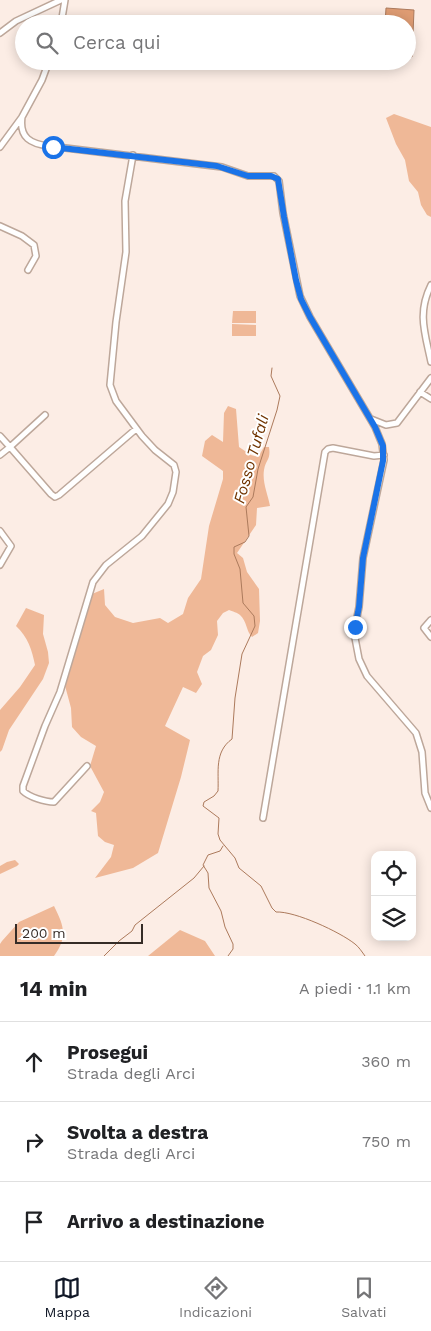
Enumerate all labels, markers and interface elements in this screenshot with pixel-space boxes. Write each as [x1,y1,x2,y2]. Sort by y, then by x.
search box [15,15,416,70]
icon: search [33,29,61,57]
text: Cerca qui [73,31,161,54]
route start [42,136,65,159]
water label: Fosso Tufali [229,411,273,506]
route end [344,616,367,639]
map controls [371,851,416,941]
button: locate [371,851,416,896]
button: layers [371,896,416,941]
scale bar [15,921,142,944]
text: 200 m [22,925,66,941]
text: 14 min [20,976,88,1001]
text: A piedi · 1.1 km [299,979,411,998]
text: Prosegui [67,1041,148,1064]
icon: ahead [20,1048,48,1076]
text: 360 m [361,1052,411,1071]
text: Strada degli Arci [67,1064,195,1083]
text: Svolta a destra [67,1121,208,1144]
icon: right [20,1128,48,1156]
text: 750 m [362,1132,411,1151]
text: Strada degli Arci [67,1144,195,1163]
icon: arrive [20,1208,48,1236]
text: Arrivo a destinazione [67,1210,264,1233]
tab: Mappa [45,1274,90,1320]
tab: Indicazioni [179,1274,252,1320]
tab: Salvati [341,1274,386,1320]

